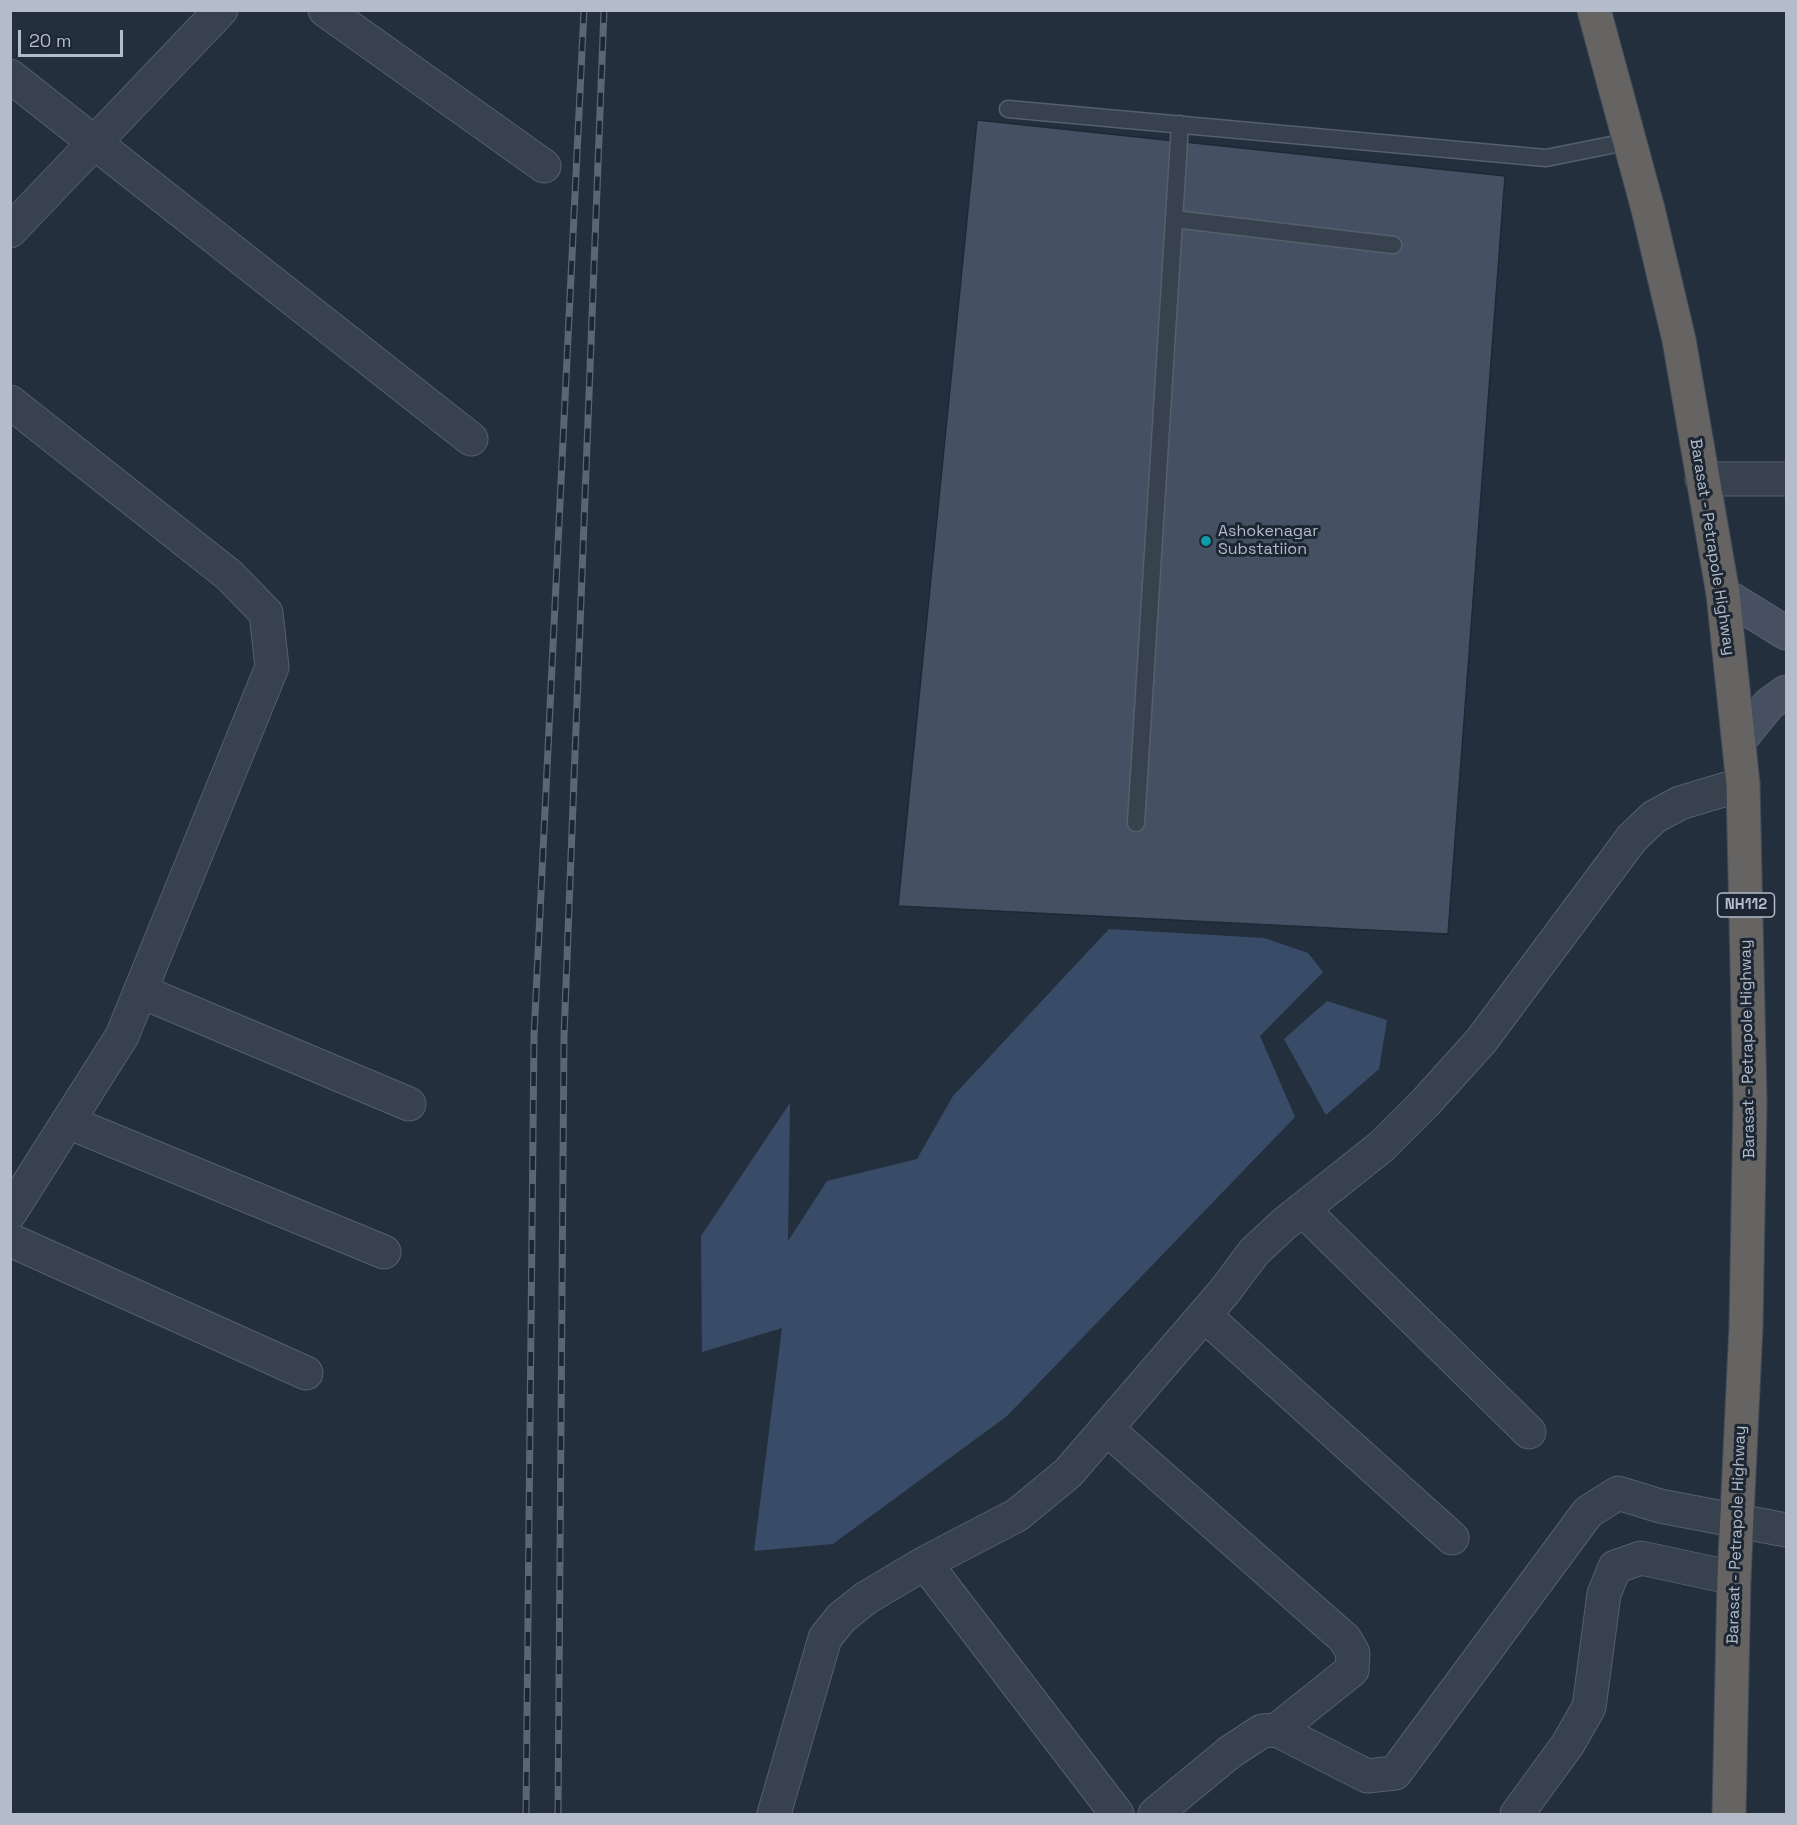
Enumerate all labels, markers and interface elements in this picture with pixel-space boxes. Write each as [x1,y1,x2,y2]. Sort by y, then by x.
scale bar [21,18,126,56]
text: 20 m [29,29,72,52]
street label: Barasat - Petrapole Highway [1685,437,1739,657]
place label: Ashokenagar Substatiion [1218,522,1318,560]
marker: Ashokenagar Substatiion [1199,534,1213,548]
road number: NH112 [1718,893,1774,917]
street label: Barasat - Petrapole Highway [1736,939,1760,1159]
street label: Barasat - Petrapole Highway [1724,1425,1750,1645]

